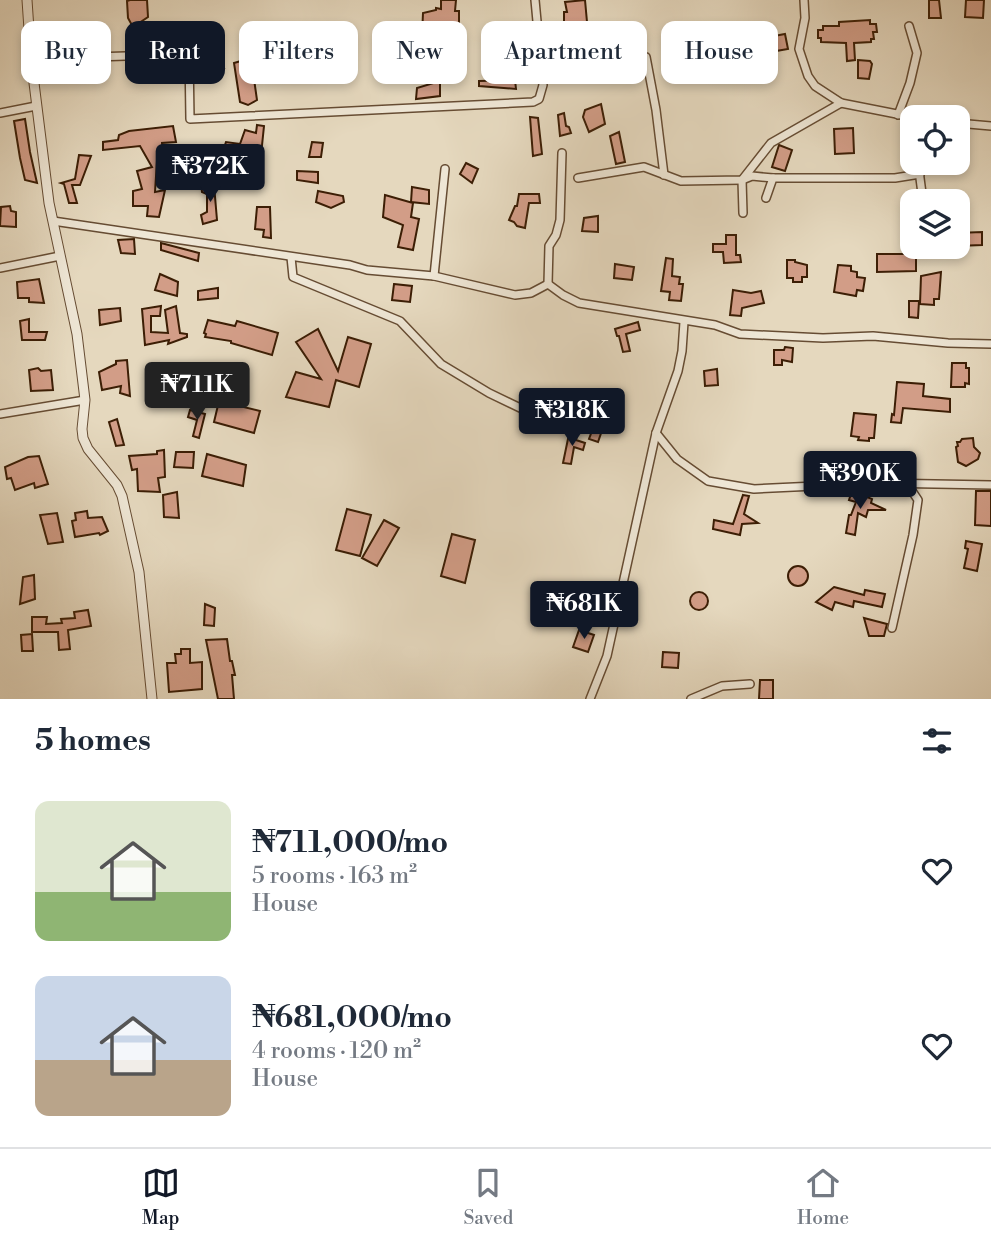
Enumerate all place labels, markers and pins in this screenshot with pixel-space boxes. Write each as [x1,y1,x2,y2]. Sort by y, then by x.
pin: ₦372K [161,144,259,204]
pin: ₦711K [148,362,246,422]
pin: ₦318K [523,388,621,448]
pin: ₦390K [811,452,909,511]
pin: ₦681K [535,582,633,641]

